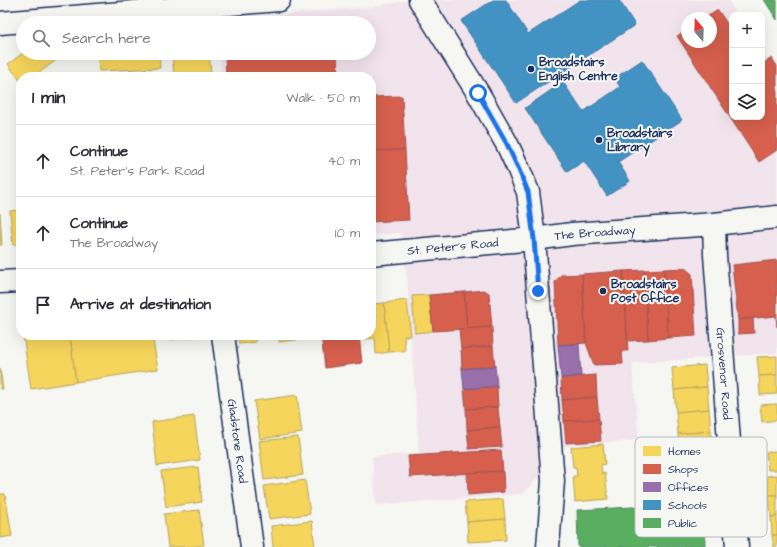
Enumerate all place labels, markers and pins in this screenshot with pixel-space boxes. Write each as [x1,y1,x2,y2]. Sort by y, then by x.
place label: Broadstairs English Centre [539,54,618,87]
marker: Broadstairs English Centre [526,64,536,74]
place label: Broadstairs Library [607,125,673,157]
marker: Broadstairs Library [594,135,604,145]
place label: Broadstairs Post Office [611,276,680,307]
marker: Broadstairs Post Office [598,286,608,296]

